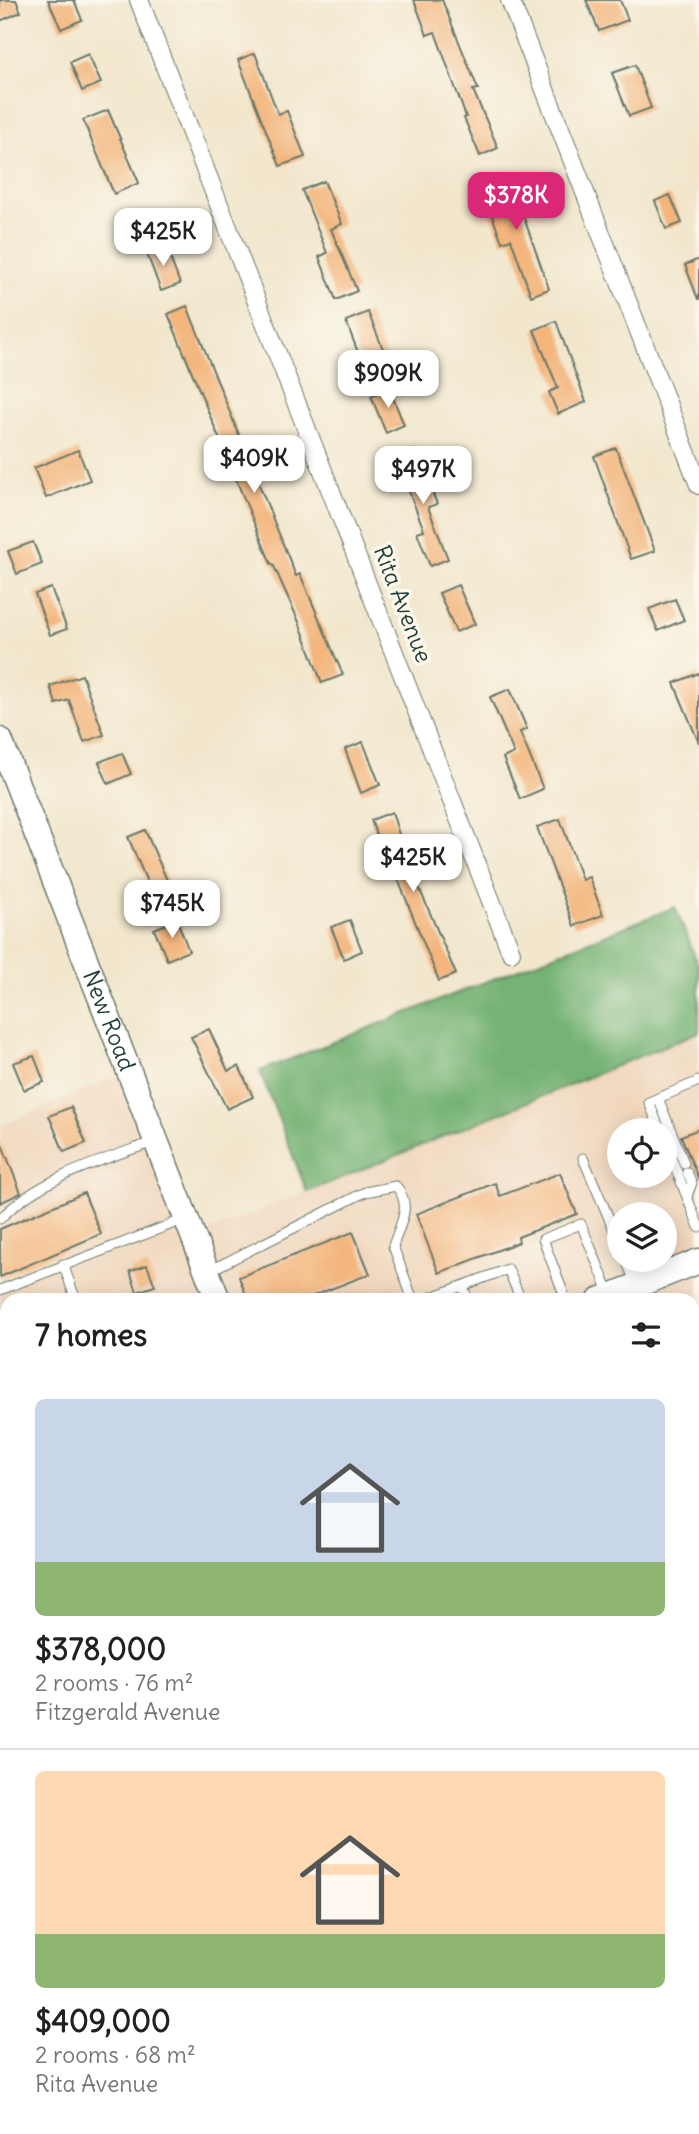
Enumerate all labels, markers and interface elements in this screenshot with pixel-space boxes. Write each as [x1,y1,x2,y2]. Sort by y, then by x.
pin: $378K [467,173,565,232]
text: $378K [484,180,548,209]
pin: $425K [114,208,212,268]
text: $425K [130,216,196,245]
pin: $909K [339,350,437,410]
text: $909K [354,358,422,387]
pin: $409K [205,435,303,495]
text: $409K [220,443,288,472]
pin: $497K [374,447,472,506]
text: $497K [391,454,455,483]
street label: Rita Avenue [368,541,439,667]
pin: $425K [364,834,462,894]
text: $425K [380,842,446,871]
pin: $745K [123,880,221,940]
text: $745K [140,888,204,917]
street label: New Road [77,966,142,1075]
map controls [607,1118,677,1272]
button: locate [607,1118,677,1188]
button: layers [607,1202,677,1272]
text: 7 homes [35,1316,147,1354]
icon: filters [627,1316,665,1354]
icon: home [287,1445,413,1571]
text: $378,000 [35,1630,166,1668]
text: 2 rooms · 76 m² [35,1668,193,1697]
text: Fitzgerald Avenue [35,1697,221,1726]
icon: home [287,1817,413,1943]
text: $409,000 [35,2002,171,2040]
text: 2 rooms · 68 m² [35,2040,196,2069]
text: Rita Avenue [35,2069,158,2098]

